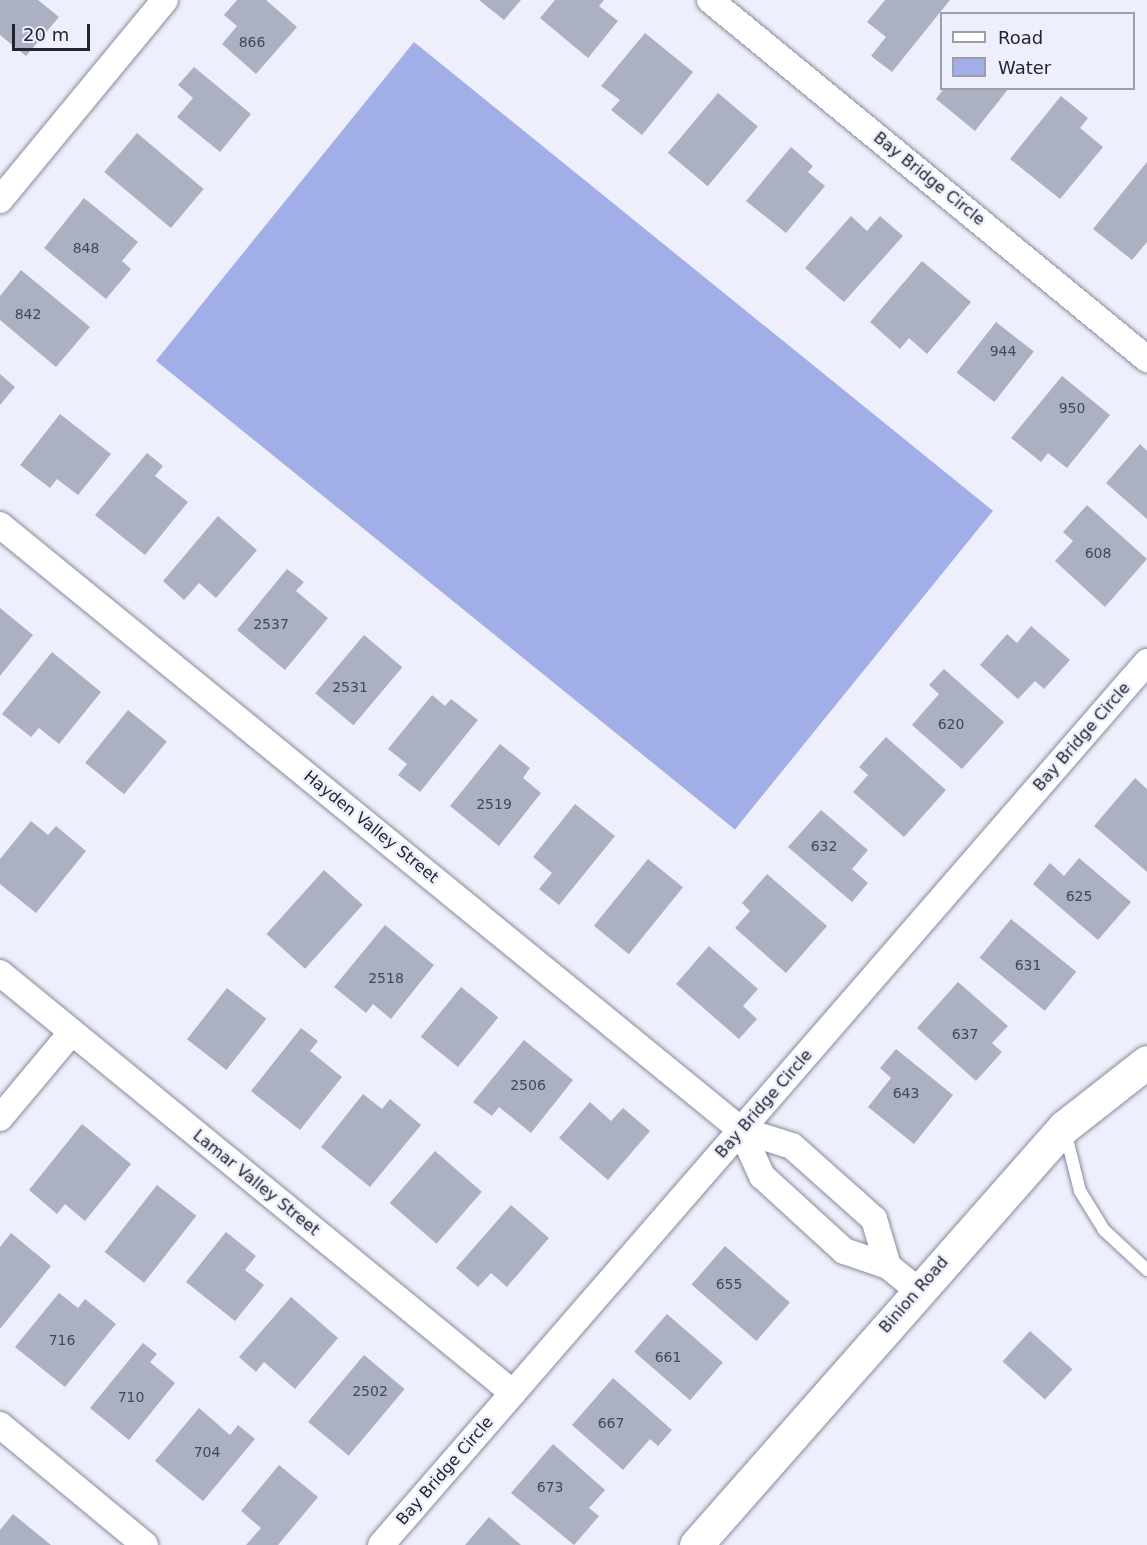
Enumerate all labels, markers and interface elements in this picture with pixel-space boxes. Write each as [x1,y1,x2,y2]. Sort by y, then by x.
scale bar [15,12,93,50]
legend [940,12,1135,90]
text: 20 m [23,24,69,45]
text: Road [998,27,1043,48]
house number: 866 [239,34,265,50]
text: Water [998,57,1051,78]
street label: Bay Bridge Circle [870,128,988,230]
house number: 848 [73,240,99,256]
house number: 842 [15,306,41,322]
house number: 944 [990,343,1016,359]
house number: 950 [1059,400,1085,416]
house number: 608 [1085,545,1111,561]
house number: 2537 [253,616,289,632]
house number: 2531 [332,679,368,695]
street label: Bay Bridge Circle [1030,679,1134,795]
house number: 620 [938,716,964,732]
street label: Hayden Valley Street [300,767,442,887]
house number: 2519 [476,796,512,812]
house number: 632 [811,838,837,854]
house number: 625 [1066,888,1092,904]
house number: 631 [1015,957,1041,973]
house number: 2518 [368,970,404,986]
house number: 637 [952,1026,978,1042]
street label: Bay Bridge Circle [712,1046,816,1162]
house number: 2506 [510,1077,546,1093]
house number: 643 [893,1085,919,1101]
street label: Lamar Valley Street [189,1126,323,1240]
street label: Binion Road [876,1253,952,1337]
house number: 655 [716,1276,742,1292]
house number: 716 [49,1332,75,1348]
house number: 661 [655,1349,681,1365]
house number: 2502 [352,1383,388,1399]
house number: 710 [118,1389,144,1405]
street label: Bay Bridge Circle [393,1413,497,1529]
house number: 667 [598,1415,624,1431]
house number: 704 [194,1444,220,1460]
house number: 673 [537,1479,563,1495]

